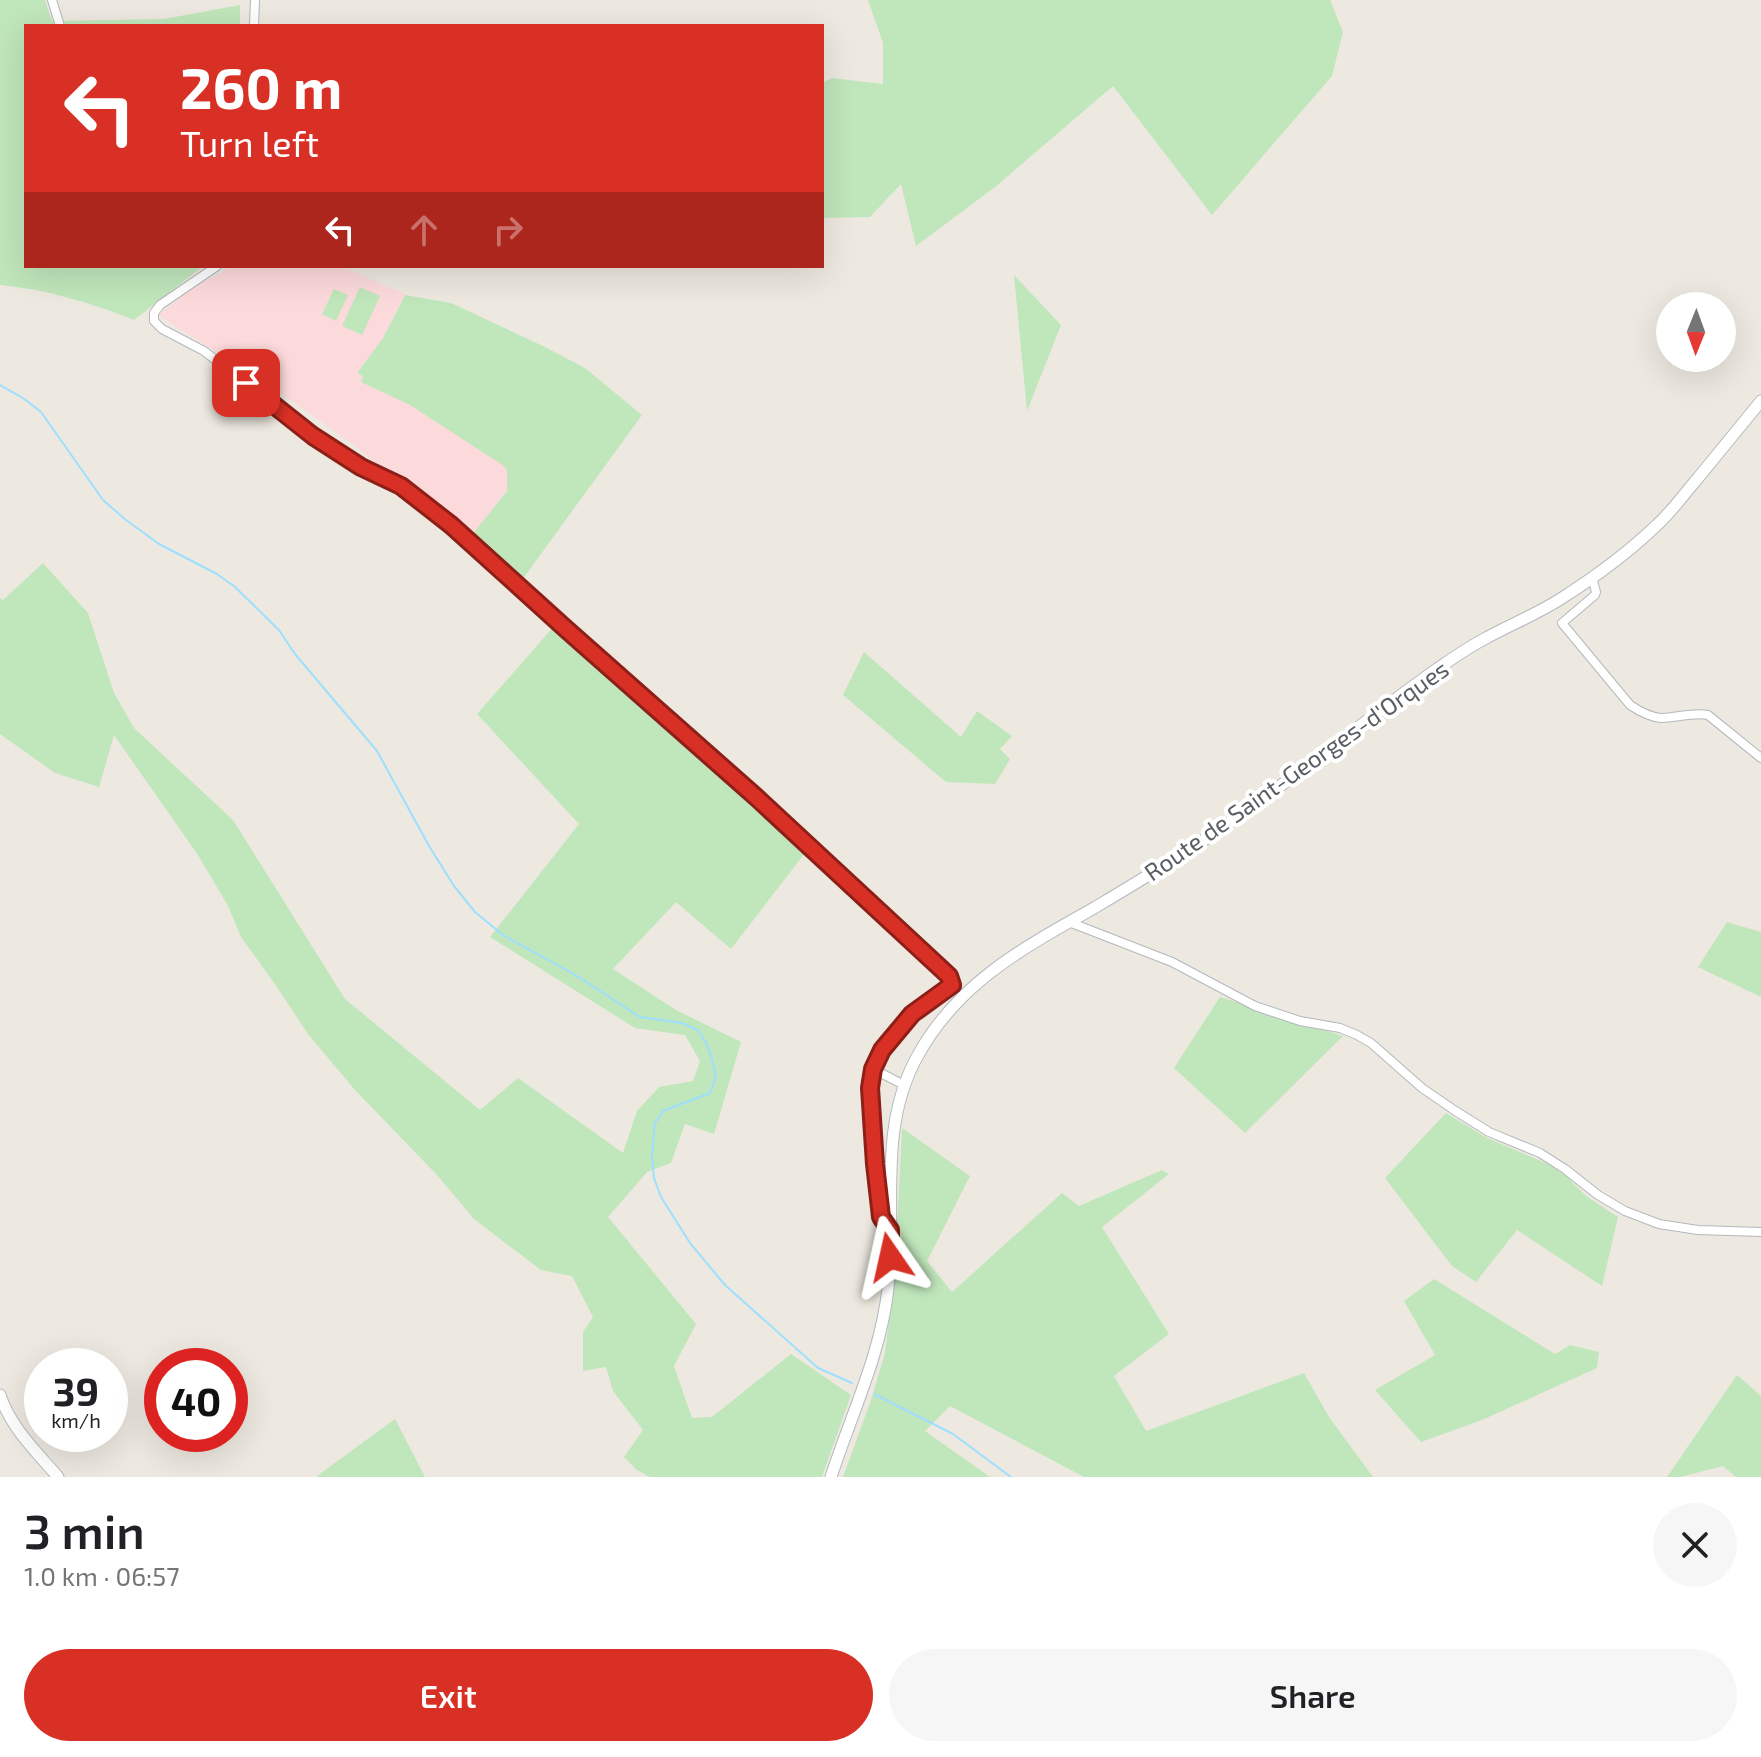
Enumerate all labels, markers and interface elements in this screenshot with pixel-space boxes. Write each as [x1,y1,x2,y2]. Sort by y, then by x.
text: 260 m [180,53,342,120]
icon: left [48,56,152,160]
text: Turn left [180,121,319,164]
icon: left [318,208,362,252]
icon: ahead [402,208,446,252]
icon: right [486,208,530,252]
north arrow [1656,292,1736,372]
map controls [1656,292,1736,372]
pin [212,349,280,417]
icon: arrive [224,361,268,405]
street label: Route de Saint-Georges-d'Orques [1138,654,1454,886]
position arrow [848,1215,932,1299]
speed limit sign: 40 [144,1348,248,1452]
text: 39 [53,1366,99,1414]
text: km/h [51,1408,101,1432]
text: 3 min [24,1501,145,1559]
button: close [1653,1503,1737,1587]
text: 1.0 km · 06:57 [24,1560,179,1591]
button: Exit [24,1649,873,1741]
button: Share [889,1649,1737,1741]

